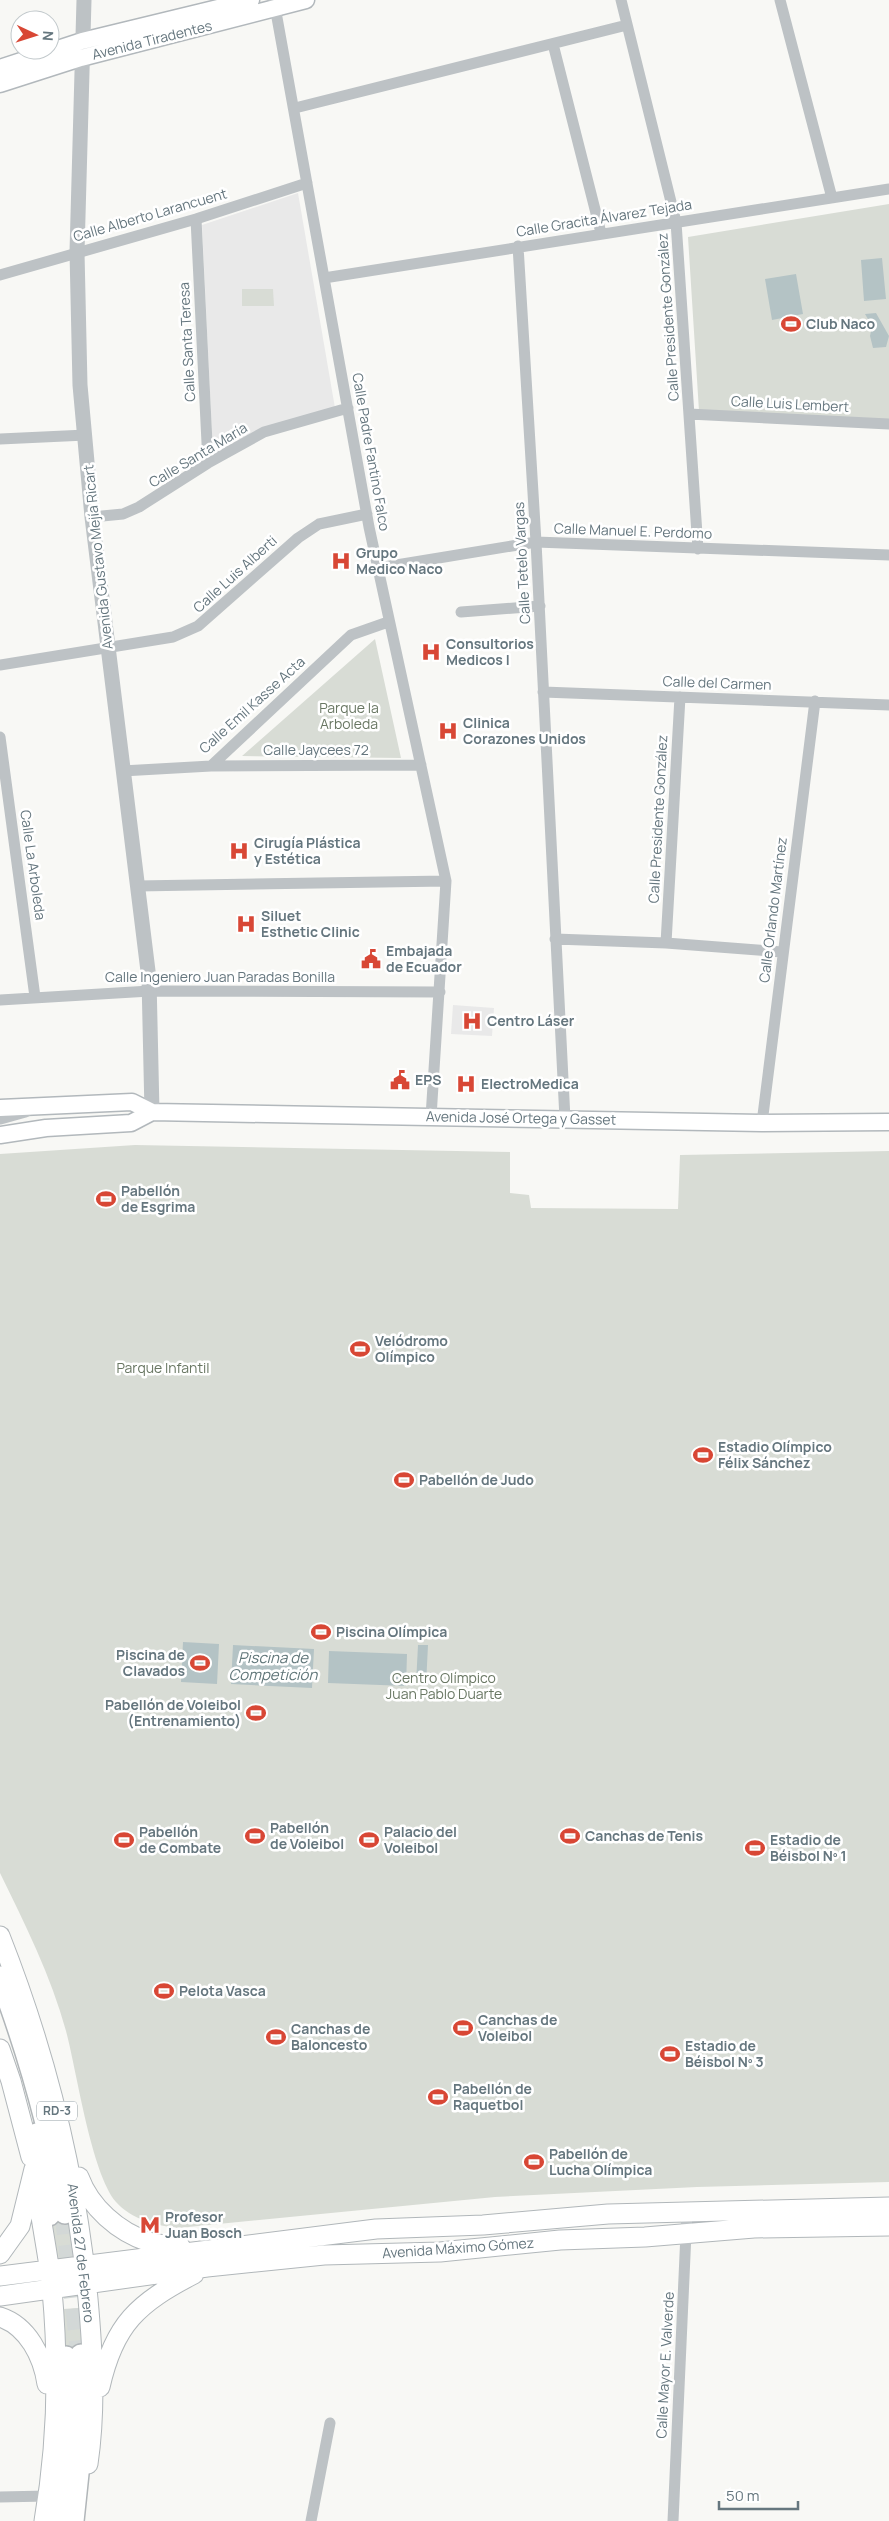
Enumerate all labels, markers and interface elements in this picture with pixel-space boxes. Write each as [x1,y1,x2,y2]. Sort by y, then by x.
north arrow [10,10,60,60]
street label: Avenida Tiradentes [90,15,214,64]
text: N [39,30,58,42]
street label: Calle Alberto Larancuent [71,183,229,246]
street label: Calle Gracita Álvarez Tejada [515,194,693,241]
street label: Calle Presidente González [652,232,683,402]
street label: Calle Santa Teresa [174,282,199,402]
sports icon: Club Naco [780,313,802,335]
place label: Club Naco [806,314,875,333]
street label: Calle Padre Fantino Falco [348,371,395,532]
street label: Calle Luis Lembert [730,391,850,416]
street label: Calle Santa María [145,418,251,492]
street label: Avenida Gustavo Mejía Ricart [78,463,117,650]
street label: Calle Tetelo Vargas [509,501,534,625]
street label: Calle Manuel E. Perdomo [554,518,712,543]
street label: Calle Luis Alberti [189,531,281,616]
place label: Grupo Medico Naco [356,543,443,578]
hospital icon: Grupo Medico Naco [330,550,352,572]
place label: Consultorios Medicos I [446,634,534,669]
hospital icon: Consultorios Medicos I [420,641,442,663]
street label: Calle Emil Kasse Acta [195,652,309,757]
street label: Calle del Carmen [662,671,772,694]
park label: Parque la Arboleda [319,698,379,733]
place label: Clinica Corazones Unidos [463,713,586,748]
hospital icon: Clinica Corazones Unidos [437,720,459,742]
street label: Calle Presidente González [644,734,671,904]
street label: Calle Jaycees 72 [263,740,369,759]
street label: Calle La Arboleda [16,809,51,921]
place label: Cirugía Plástica y Estética [254,833,361,868]
street label: Calle Orlando Martínez [754,836,791,984]
hospital icon: Cirugía Plástica y Estética [228,840,250,862]
place label: Siluet Esthetic Clinic [261,906,360,941]
hospital icon: Siluet Esthetic Clinic [235,913,257,935]
place label: Embajada de Ecuador [386,941,462,976]
public building icon: Embajada de Ecuador [360,948,382,970]
street label: Calle Ingeniero Juan Paradas Bonilla [105,967,335,986]
hospital icon: Centro Láser [461,1010,483,1032]
place label: Centro Láser [487,1011,575,1030]
public building icon: EPS [389,1069,411,1091]
place label: EPS [415,1070,441,1089]
hospital icon: ElectroMedica [455,1073,477,1095]
place label: ElectroMedica [481,1074,579,1093]
street label: Avenida José Ortega y Gasset [426,1106,617,1129]
place label: Pabellón de Esgrima [121,1181,195,1216]
sports icon: Pabellón de Esgrima [95,1188,117,1210]
place label: Velódromo Olímpico [375,1331,448,1366]
sports icon: Velódromo Olímpico [349,1338,371,1360]
park label: Parque Infantil [116,1358,210,1377]
place label: Estadio Olímpico Félix Sánchez [718,1437,832,1472]
sports icon: Estadio Olímpico Félix Sánchez [692,1444,714,1466]
sports icon: Pabellón de Judo [393,1469,415,1491]
place label: Pabellón de Judo [419,1470,534,1489]
sports icon: Piscina Olímpica [310,1621,332,1643]
place label: Piscina Olímpica [336,1622,447,1641]
place label: Piscina de Clavados [116,1645,185,1680]
water label: Piscina de Competición [229,1647,319,1685]
sports icon: Piscina de Clavados [189,1652,211,1674]
park label: Centro Olímpico Juan Pablo Duarte [386,1668,502,1703]
place label: Pabellón de Voleibol (Entrenamiento) [105,1695,241,1730]
sports icon: Pabellón de Voleibol (Entrenamiento) [245,1702,267,1724]
place label: Pabellón de Voleibol [270,1818,344,1853]
place label: Pabellón de Combate [139,1822,221,1857]
place label: Palacio del Voleibol [384,1822,457,1857]
sports icon: Pabellón de Voleibol [244,1825,266,1847]
sports icon: Canchas de Tenis [559,1825,581,1847]
place label: Canchas de Tenis [585,1826,703,1845]
sports icon: Pabellón de Combate [113,1829,135,1851]
sports icon: Palacio del Voleibol [358,1829,380,1851]
place label: Estadio de Béisbol Nº 1 [770,1830,847,1865]
sports icon: Estadio de Béisbol Nº 1 [744,1837,766,1859]
sports icon: Pelota Vasca [153,1980,175,2002]
place label: Pelota Vasca [179,1981,266,2000]
place label: Canchas de Voleibol [478,2010,557,2045]
sports icon: Canchas de Voleibol [452,2017,474,2039]
place label: Canchas de Baloncesto [291,2019,370,2054]
sports icon: Canchas de Baloncesto [265,2026,287,2048]
place label: Estadio de Béisbol Nº 3 [685,2036,764,2071]
sports icon: Estadio de Béisbol Nº 3 [659,2043,681,2065]
place label: Pabellón de Raquetbol [453,2079,532,2114]
sports icon: Pabellón de Raquetbol [427,2086,449,2108]
road number: RD-3 [37,2102,77,2120]
place label: Pabellón de Lucha Olímpica [549,2144,652,2179]
sports icon: Pabellón de Lucha Olímpica [523,2151,545,2173]
street label: Avenida 27 de Febrero [64,2182,99,2324]
place label: Profesor Juan Bosch [165,2207,242,2242]
metro station icon: Profesor Juan Bosch [139,2214,161,2236]
street label: Avenida Máximo Gómez [381,2233,535,2262]
street label: Calle Mayor E. Valverde [651,2291,678,2439]
scale bar [719,2478,798,2510]
text: 50 m [726,2485,760,2506]

